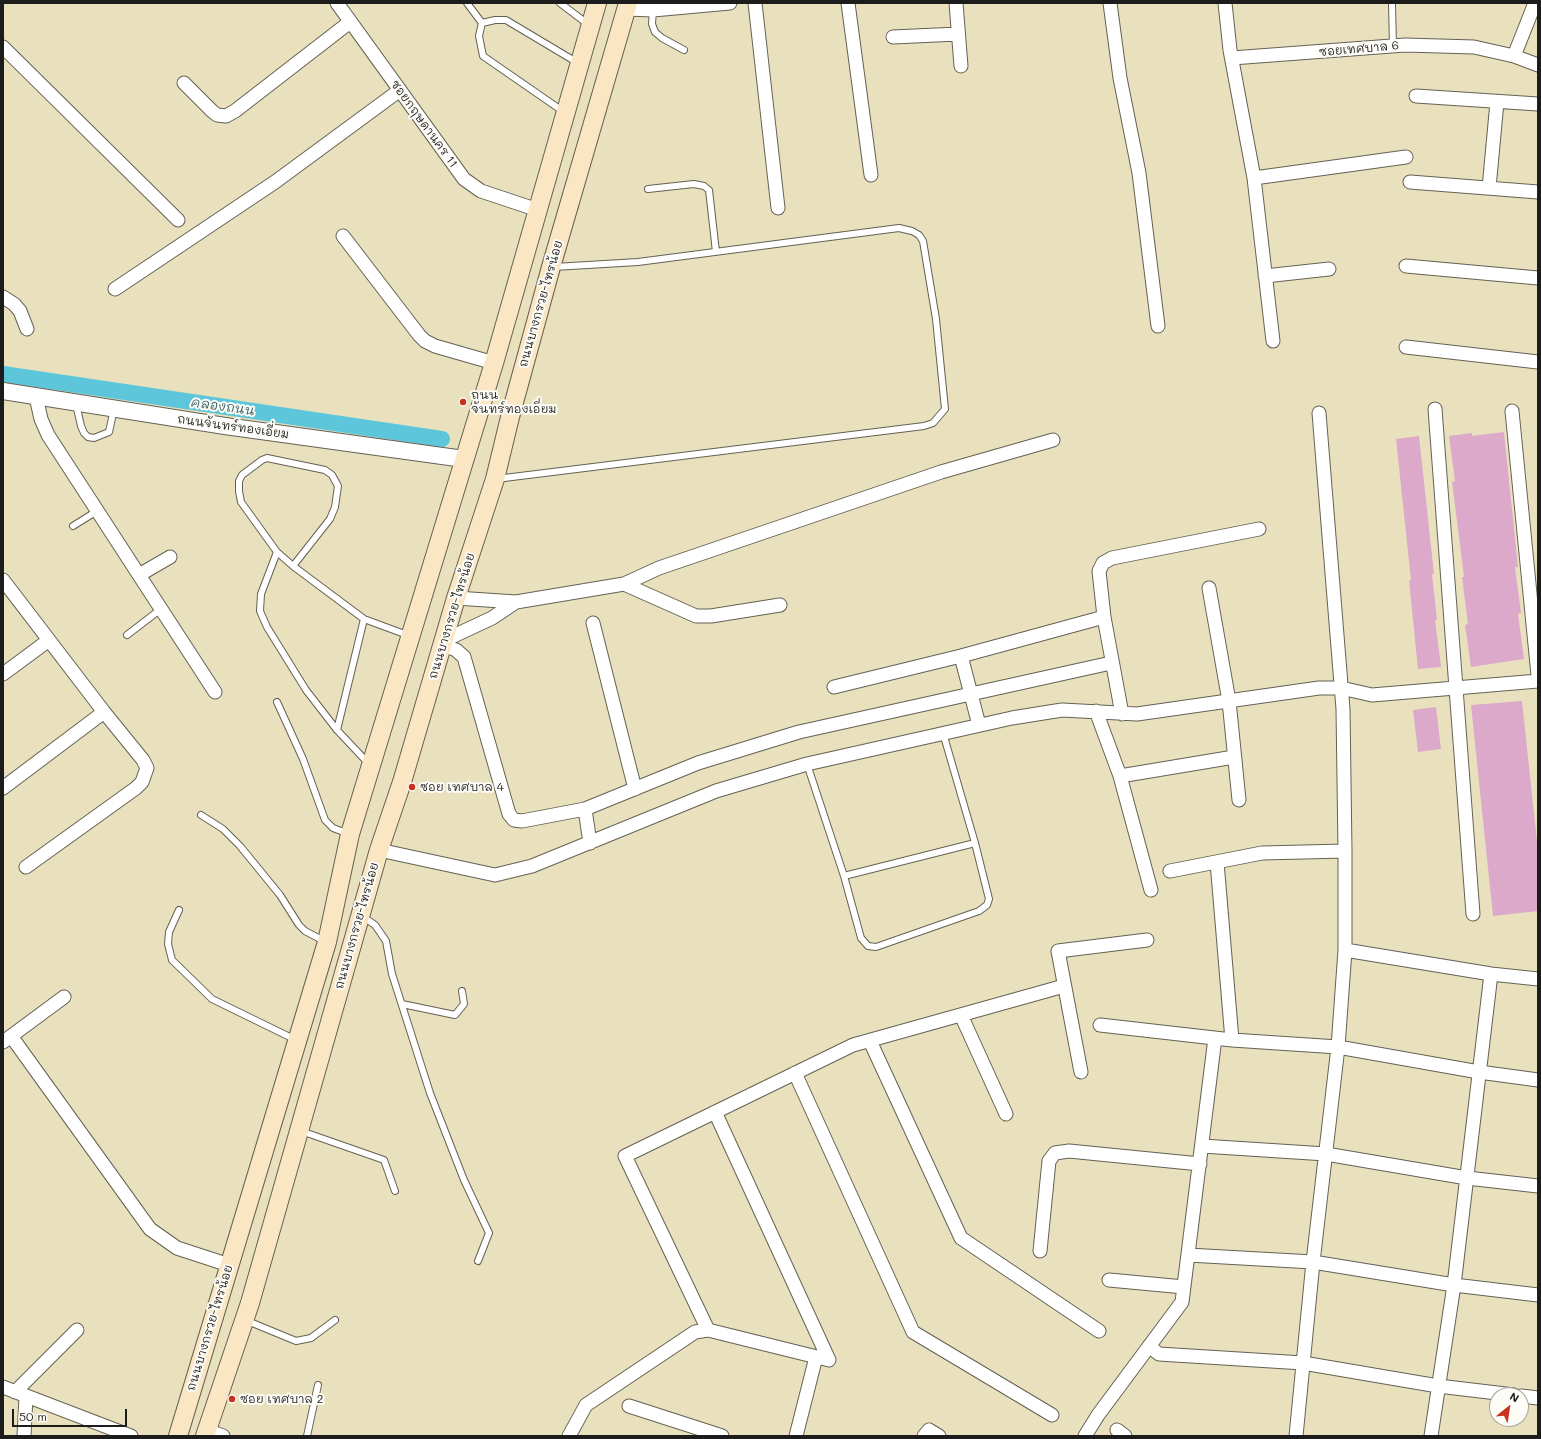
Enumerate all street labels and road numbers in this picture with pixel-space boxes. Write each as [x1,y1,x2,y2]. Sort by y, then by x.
street label: ซอยเทศบาล 6 [1318,38,1400,60]
street label: ซอยกฤษดานคร 11 [387,77,461,171]
street label: ถนนบางกรวย-ไทรน้อย [516,239,566,369]
street label: ถนนจันทร์ทองเอี่ยม [176,412,290,442]
street label: ถนนบางกรวย-ไทรน้อย [426,551,478,681]
street label: ถนนบางกรวย-ไทรน้อย [332,861,382,991]
street label: ถนนบางกรวย-ไทรน้อย [184,1263,236,1393]

